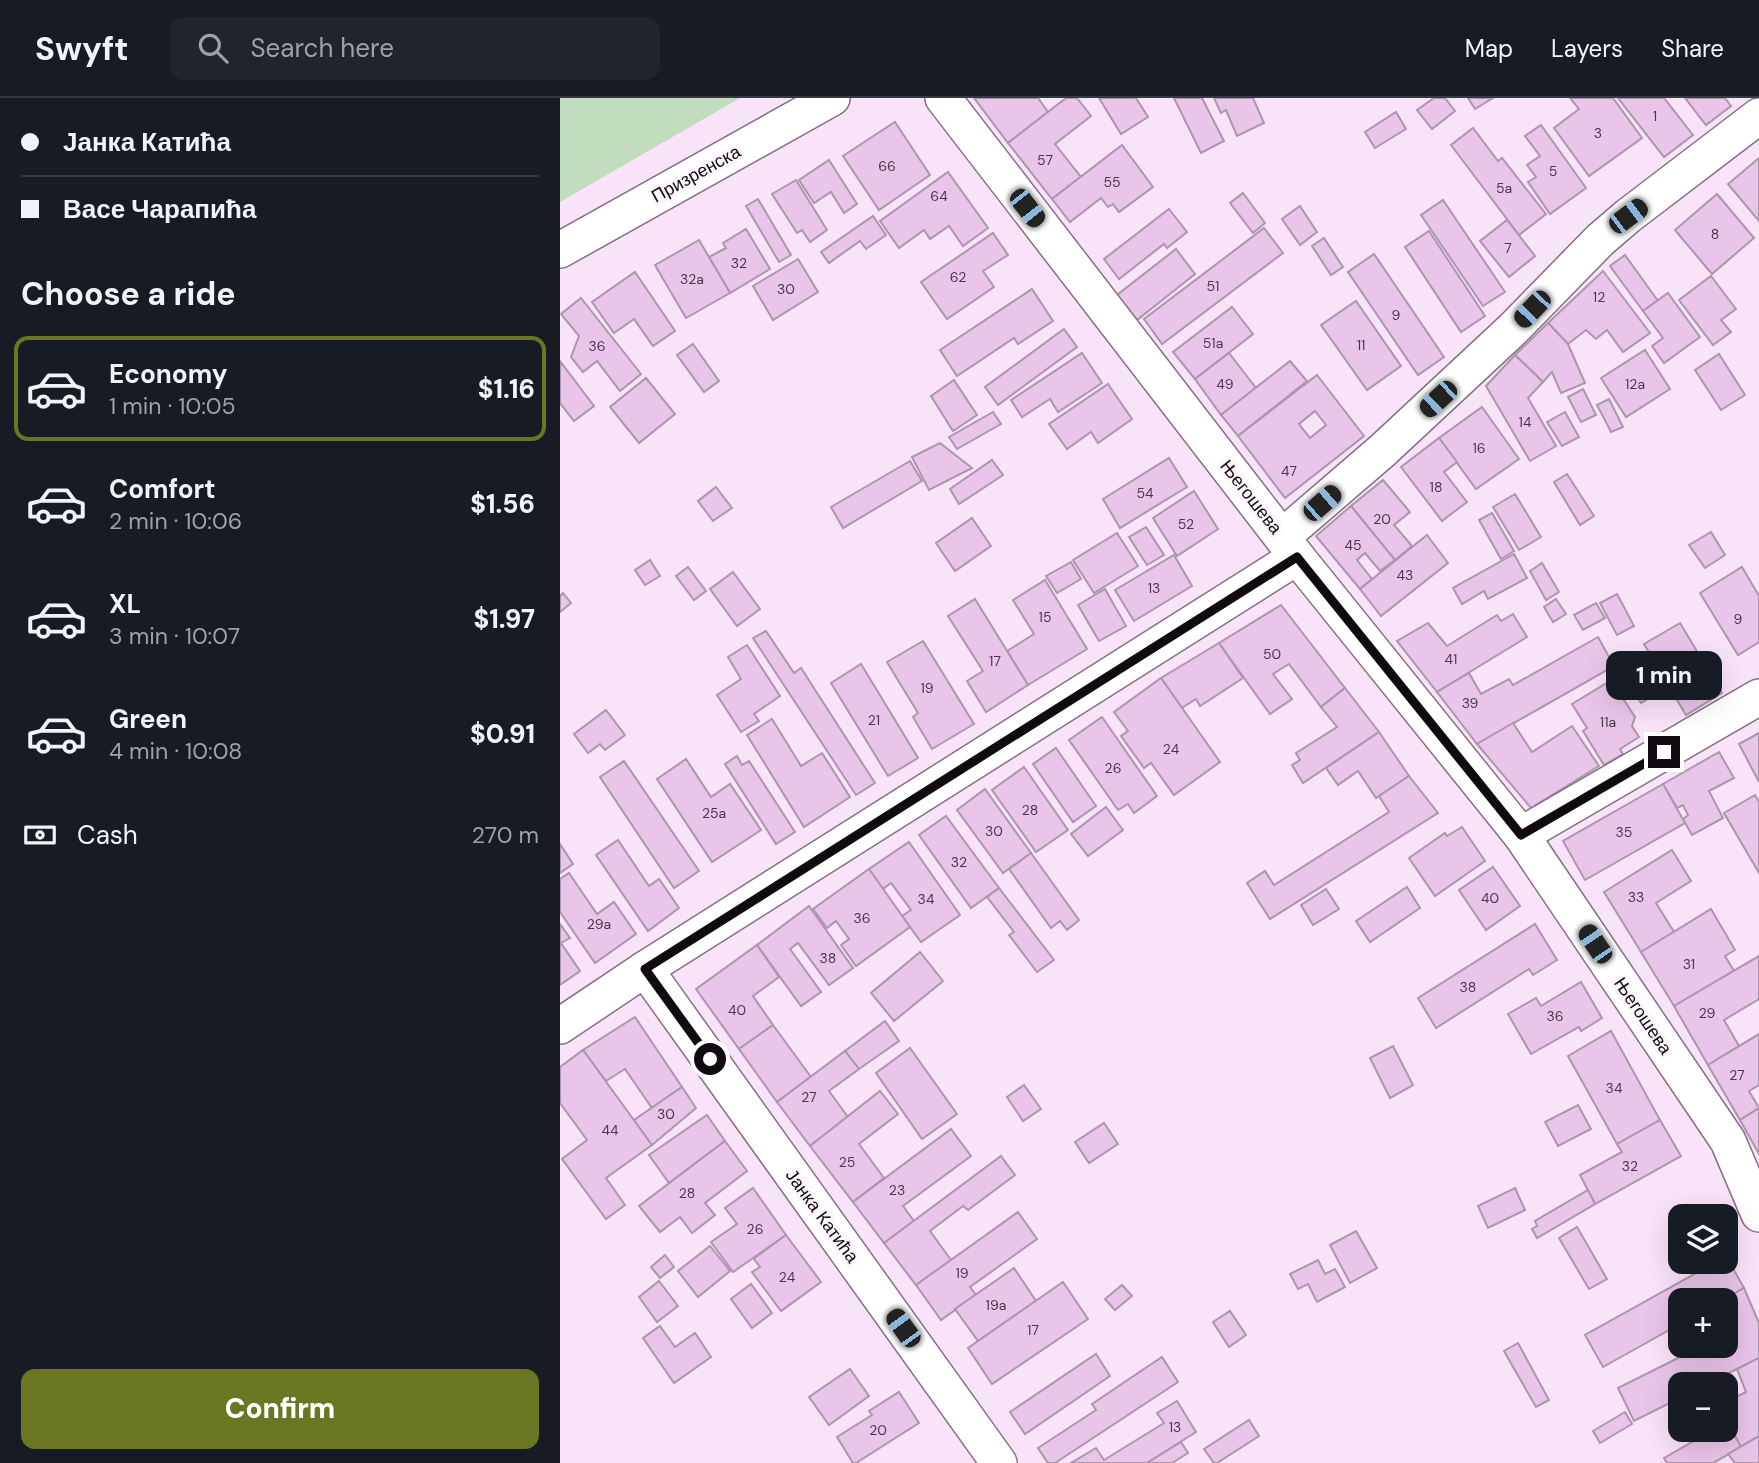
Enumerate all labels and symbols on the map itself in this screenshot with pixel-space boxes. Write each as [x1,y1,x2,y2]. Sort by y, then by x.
house number: 1 [1653,107,1657,125]
house number: 3 [1594,124,1602,142]
street label: Призренска [647,139,746,208]
house number: 57 [1037,151,1053,169]
house number: 66 [878,157,896,175]
house number: 5 [1549,162,1557,180]
house number: 55 [1103,173,1121,191]
house number: 5a [1496,179,1512,197]
car [1006,185,1049,231]
house number: 64 [930,187,948,205]
car [1605,195,1652,237]
house number: 8 [1711,225,1719,243]
house number: 7 [1504,239,1512,257]
house number: 32 [731,254,747,272]
house number: 62 [950,268,966,286]
house number: 32a [680,270,704,288]
house number: 51 [1207,277,1219,295]
house number: 30 [777,280,795,298]
car [1510,287,1555,331]
house number: 12 [1593,288,1605,306]
house number: 9 [1392,306,1401,324]
house number: 51a [1203,334,1223,352]
house number: 11 [1357,336,1365,354]
house number: 36 [588,337,606,355]
house number: 49 [1216,375,1234,393]
house number: 12a [1625,375,1645,393]
car [1416,377,1461,421]
house number: 14 [1519,413,1532,431]
house number: 16 [1472,439,1486,457]
street label: Његошева [1214,455,1288,540]
house number: 47 [1281,462,1297,480]
house number: 18 [1430,478,1442,496]
car [1300,481,1345,525]
house number: 54 [1136,484,1154,502]
house number: 20 [1373,510,1391,528]
house number: 52 [1178,515,1194,533]
house number: 45 [1344,536,1362,554]
house number: 43 [1397,566,1413,584]
house number: 13 [1148,579,1160,597]
house number: 15 [1039,608,1051,626]
house number: 9 [1734,610,1743,628]
house number: 50 [1263,645,1281,663]
house number: 41 [1445,650,1457,668]
callout: 1 min [1606,650,1722,700]
house number: 17 [989,652,1001,670]
house number: 19 [920,679,934,697]
house number: 39 [1462,694,1479,712]
house number: 21 [868,711,880,729]
house number: 11a [1600,713,1616,731]
route end [1648,736,1680,768]
house number: 24 [1163,740,1180,758]
house number: 26 [1105,759,1121,777]
house number: 28 [1022,801,1038,819]
house number: 25a [702,804,726,822]
house number: 30 [985,822,1003,840]
house number: 35 [1616,823,1632,841]
house number: 32 [951,853,967,871]
house number: 33 [1628,888,1644,906]
house number: 40 [1481,889,1499,907]
house number: 34 [918,890,935,908]
house number: 36 [853,909,871,927]
house number: 29a [587,915,611,933]
car [1575,921,1616,967]
house number: 38 [820,949,836,967]
house number: 31 [1683,955,1695,973]
street label: Његошева [1608,973,1678,1060]
house number: 38 [1460,978,1476,996]
house number: 40 [728,1001,746,1019]
house number: 29 [1699,1004,1716,1022]
house number: 36 [1546,1007,1564,1025]
route start [694,1043,726,1075]
house number: 27 [1729,1066,1745,1084]
house number: 34 [1606,1079,1623,1097]
house number: 27 [801,1088,817,1106]
house number: 30 [657,1105,675,1123]
house number: 44 [602,1121,619,1139]
house number: 25 [839,1153,855,1171]
house number: 32 [1622,1157,1638,1175]
street label: Јанка Катића [780,1164,865,1269]
house number: 23 [889,1181,905,1199]
house number: 28 [679,1184,695,1202]
house number: 26 [747,1220,763,1238]
house number: 19 [955,1264,969,1282]
house number: 24 [779,1268,796,1286]
house number: 19a [986,1296,1006,1314]
car [883,1305,924,1351]
house number: 17 [1027,1321,1039,1339]
house number: 13 [1169,1418,1181,1436]
house number: 20 [869,1421,887,1439]

